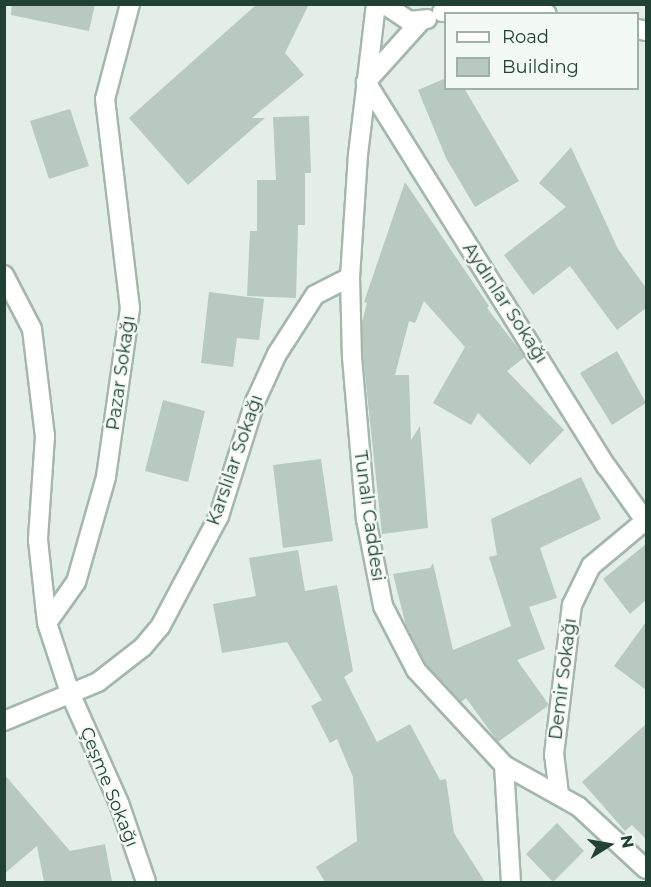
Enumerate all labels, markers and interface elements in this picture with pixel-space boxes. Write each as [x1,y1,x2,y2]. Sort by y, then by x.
legend [444,12,639,90]
text: Road [502,26,549,48]
text: Building [502,56,579,78]
street label: Aydınlar Sokağı [458,239,552,367]
street label: Pazar Sokağı [102,314,140,432]
street label: Karslılar Sokağı [202,392,268,528]
street label: Tunalı Caddesi [349,449,389,583]
street label: Demir Sokağı [545,617,581,741]
street label: Çeşme Sokağı [75,724,143,850]
north arrow [579,815,639,875]
text: N [617,833,638,850]

